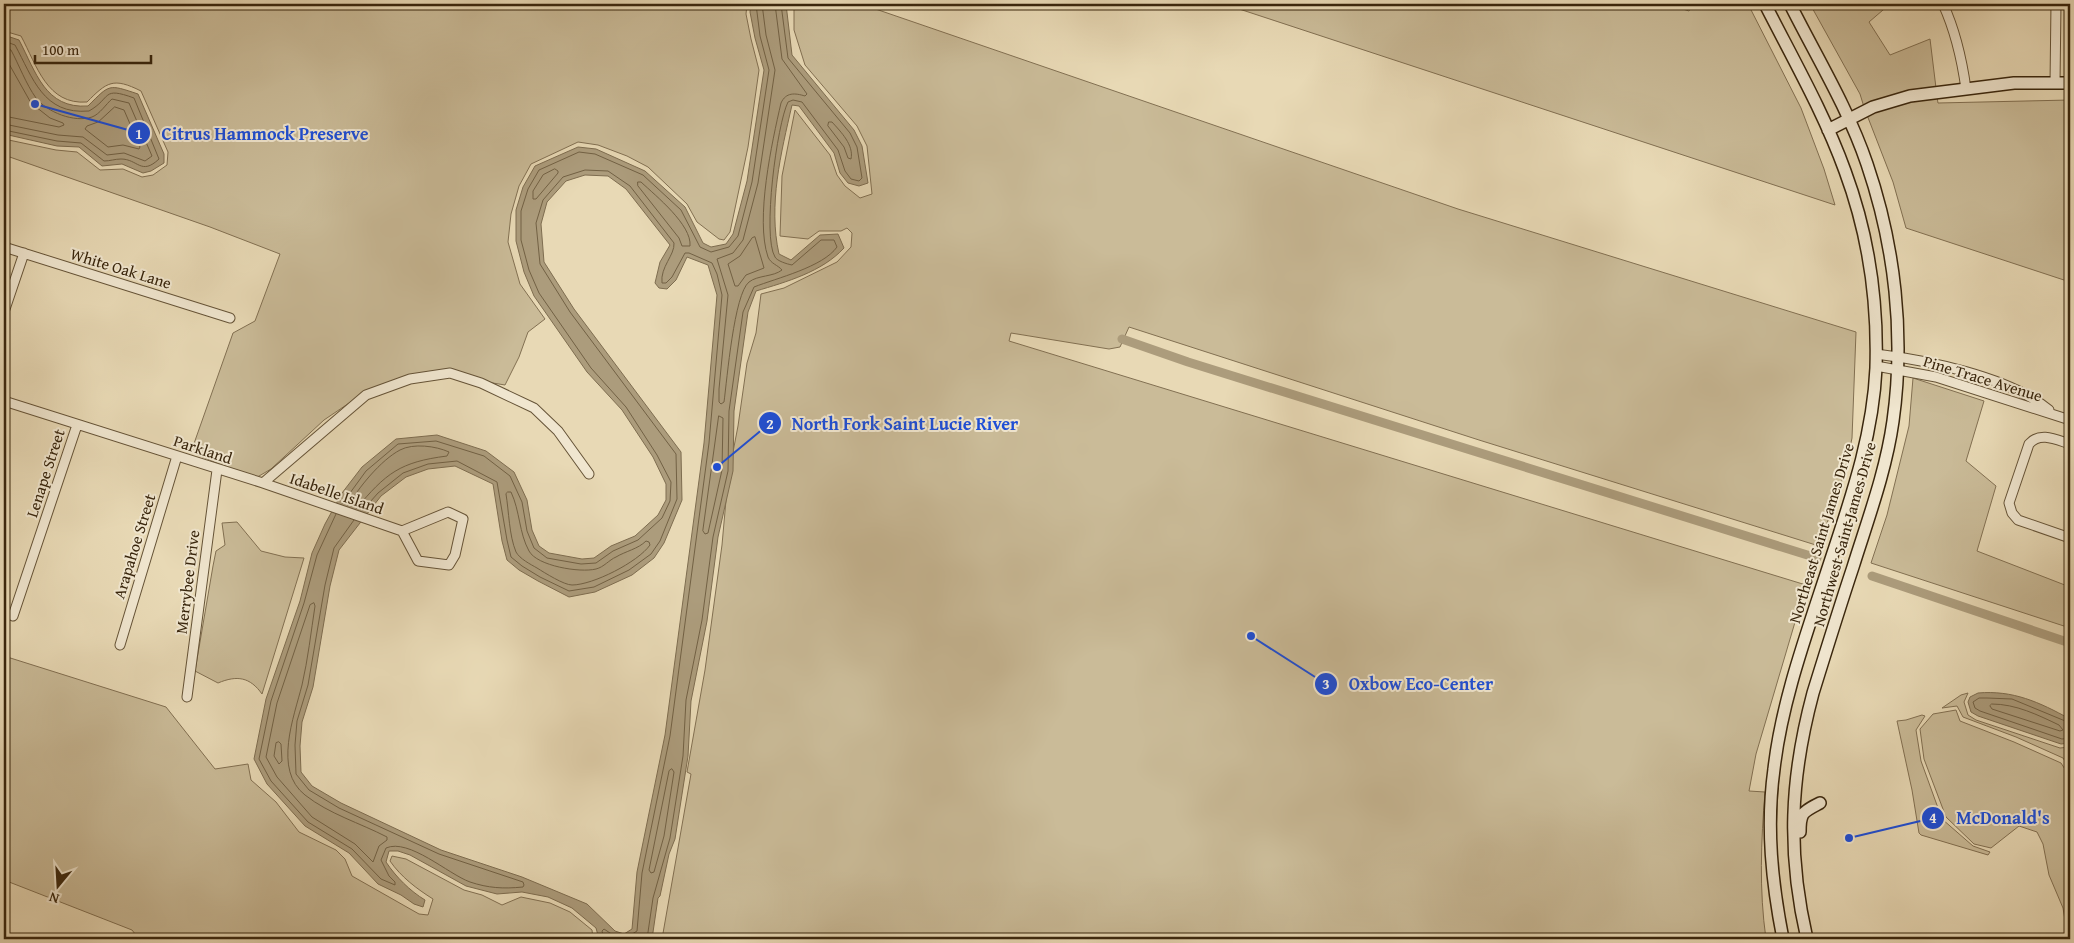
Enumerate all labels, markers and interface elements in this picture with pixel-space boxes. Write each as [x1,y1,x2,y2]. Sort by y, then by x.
scale bar [35,32,151,64]
text: 100 m [42,39,80,60]
callout: Citrus Hammock Preserve [127,117,379,150]
text: Citrus Hammock Preserve [161,120,369,147]
text: 1 [135,123,143,144]
street label: White Oak Lane [68,241,174,295]
street label: Pine Trace Avenue [1920,348,2046,408]
callout: North Fork Saint Lucie River [757,407,1029,440]
text: North Fork Saint Lucie River [792,410,1019,437]
text: 2 [766,413,774,434]
street label: Lenape Street [19,425,71,520]
street label: Parkland [171,428,236,470]
street label: Northwest Saint James Drive [1806,439,1882,629]
street label: Northeast Saint James Drive [1782,440,1860,626]
street label: Idabelle Island [287,466,388,520]
street label: Arapahoe Street [107,490,161,601]
street label: Merrybee Drive [169,529,205,635]
callout: Oxbow Eco-Center [1314,668,1503,701]
text: Oxbow Eco-Center [1349,670,1494,697]
text: 3 [1322,673,1330,694]
callout: McDonald's [1921,801,2059,834]
text: McDonald's [1956,804,2050,831]
text: 4 [1929,807,1937,828]
north arrow [32,860,82,910]
text: N [46,887,62,909]

